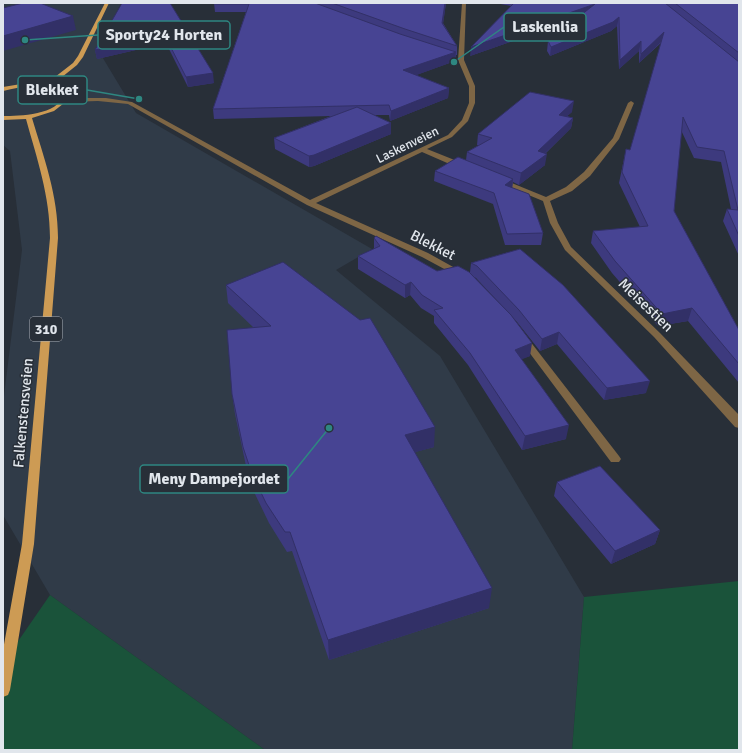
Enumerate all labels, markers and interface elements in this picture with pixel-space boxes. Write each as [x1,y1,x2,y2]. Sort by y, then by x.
callout: Laskenlia [504,13,586,41]
text: Laskenlia [512,17,578,37]
callout: Sporty24 Horten [98,21,230,49]
text: Sporty24 Horten [106,25,223,45]
callout: Blekket [18,76,87,104]
text: Blekket [25,80,79,100]
street label: Laskenveien [373,123,441,167]
street label: Blekket [407,226,459,264]
street label: Meisestien [615,274,677,336]
road number: 310 [30,317,62,341]
street label: Falkenstensveien [9,357,37,469]
callout: Meny Dampejordet [140,465,288,493]
text: Meny Dampejordet [148,469,280,489]

